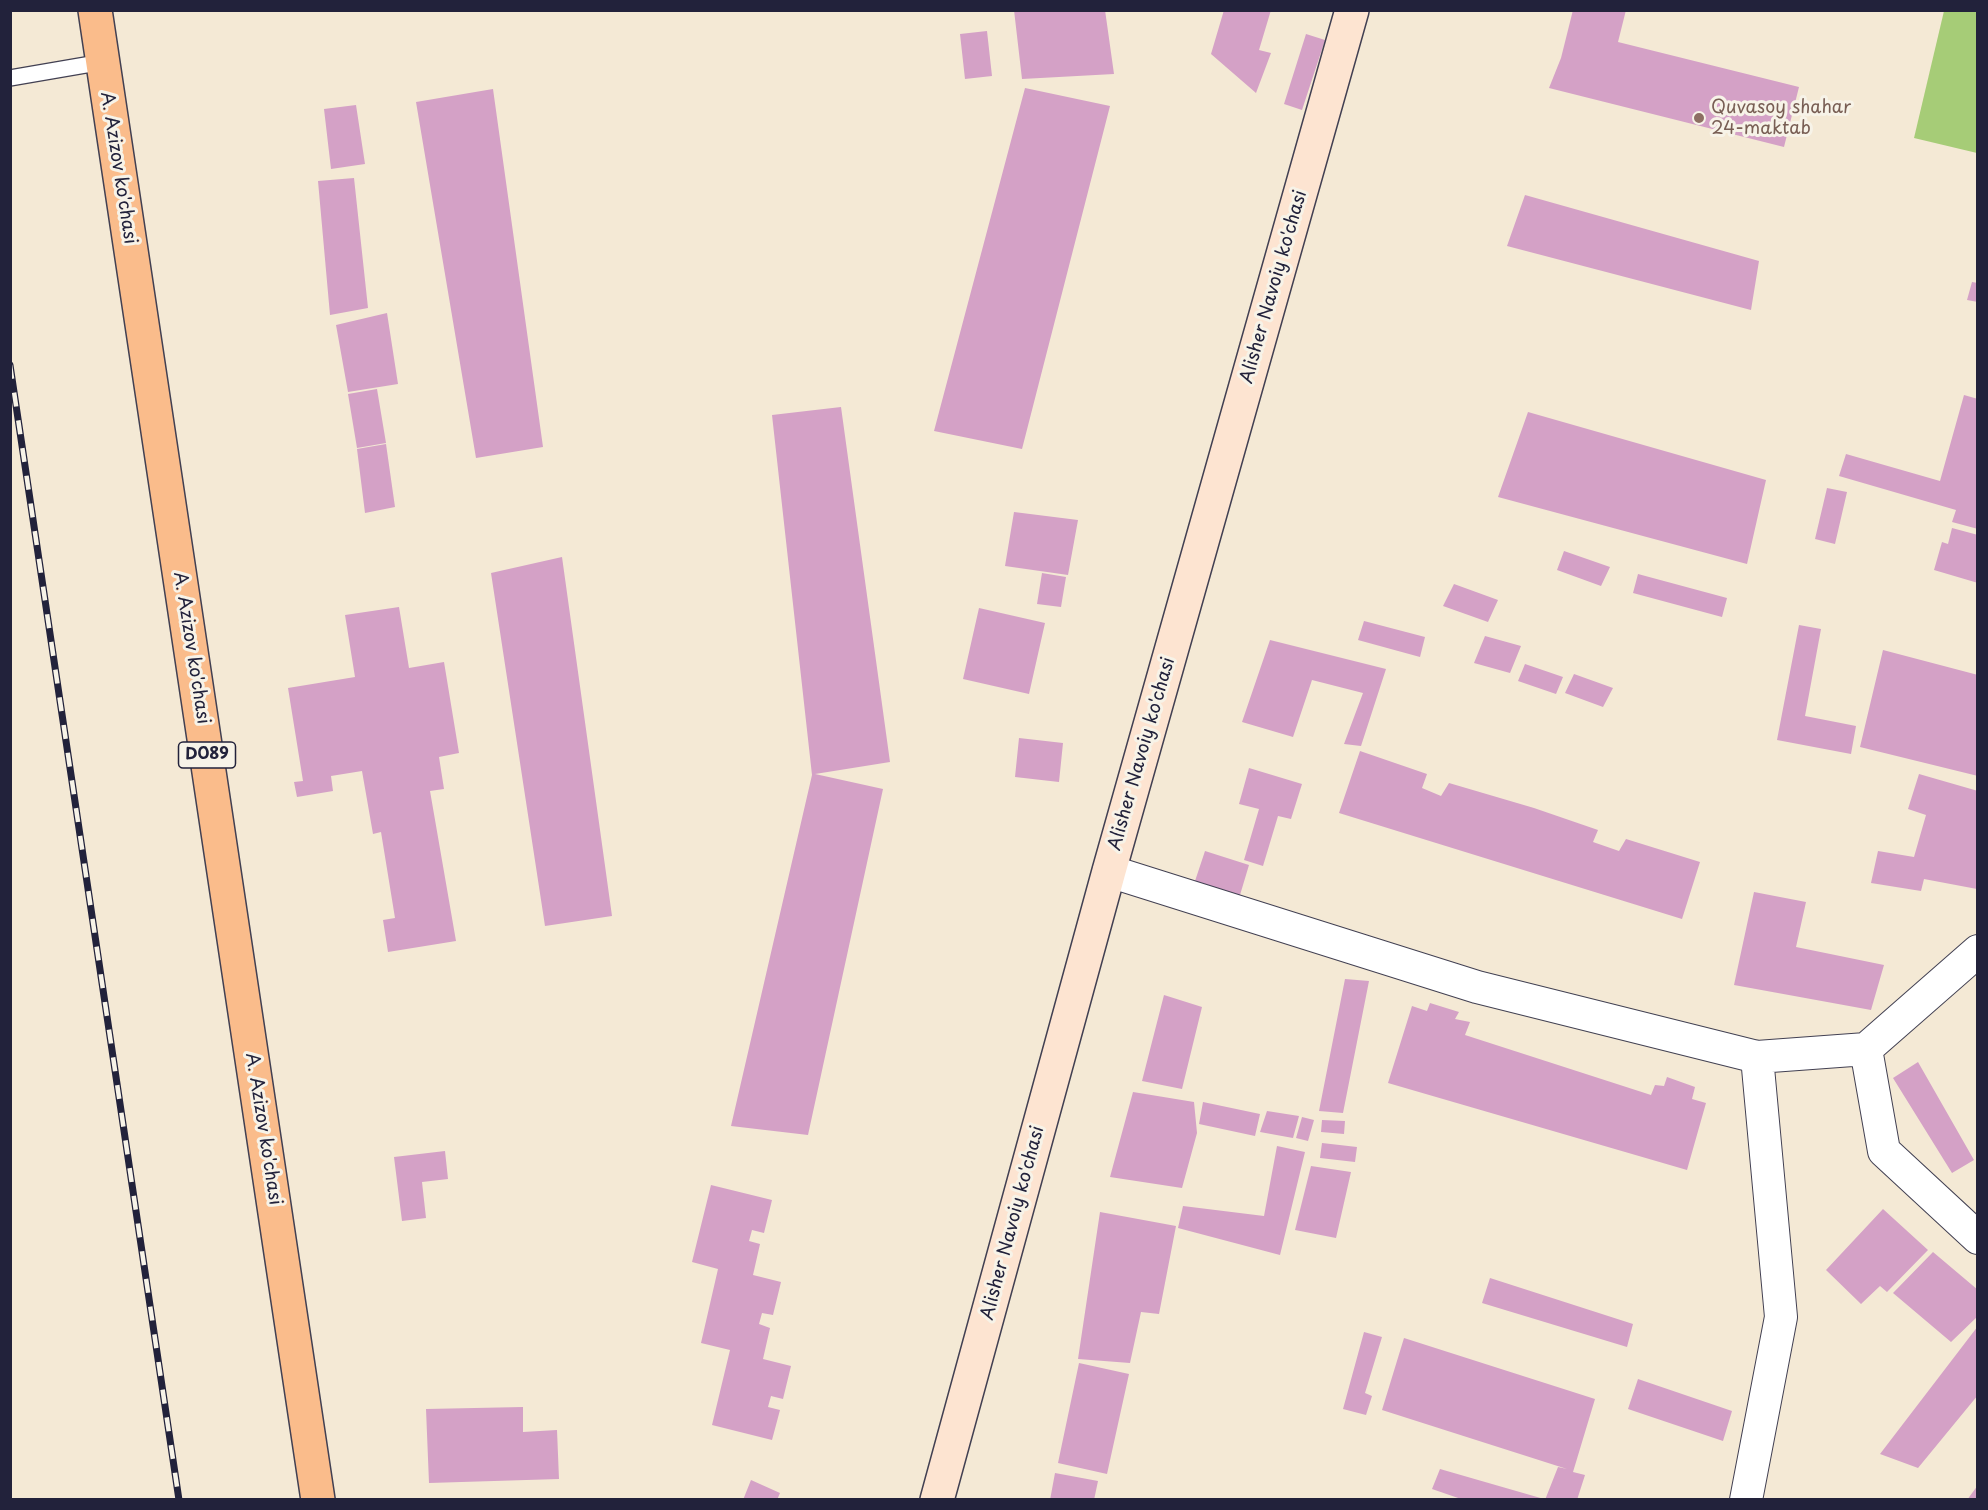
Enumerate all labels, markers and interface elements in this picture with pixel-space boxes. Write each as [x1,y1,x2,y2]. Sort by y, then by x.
street label: A. Azizov ko'chasi [95,90,141,246]
place label: Quvasoy shahar 24-maktab [1711,97,1851,140]
marker: Quvasoy shahar 24-maktab [1692,111,1706,125]
street label: Alisher Navoiy ko'chasi [1236,188,1312,386]
street label: A. Azizov ko'chasi [168,570,214,726]
street label: Alisher Navoiy ko'chasi [1104,655,1180,853]
road number: D089 [178,742,236,768]
street label: A. Azizov ko'chasi [240,1051,286,1207]
street label: Alisher Navoiy ko'chasi [977,1124,1049,1322]

